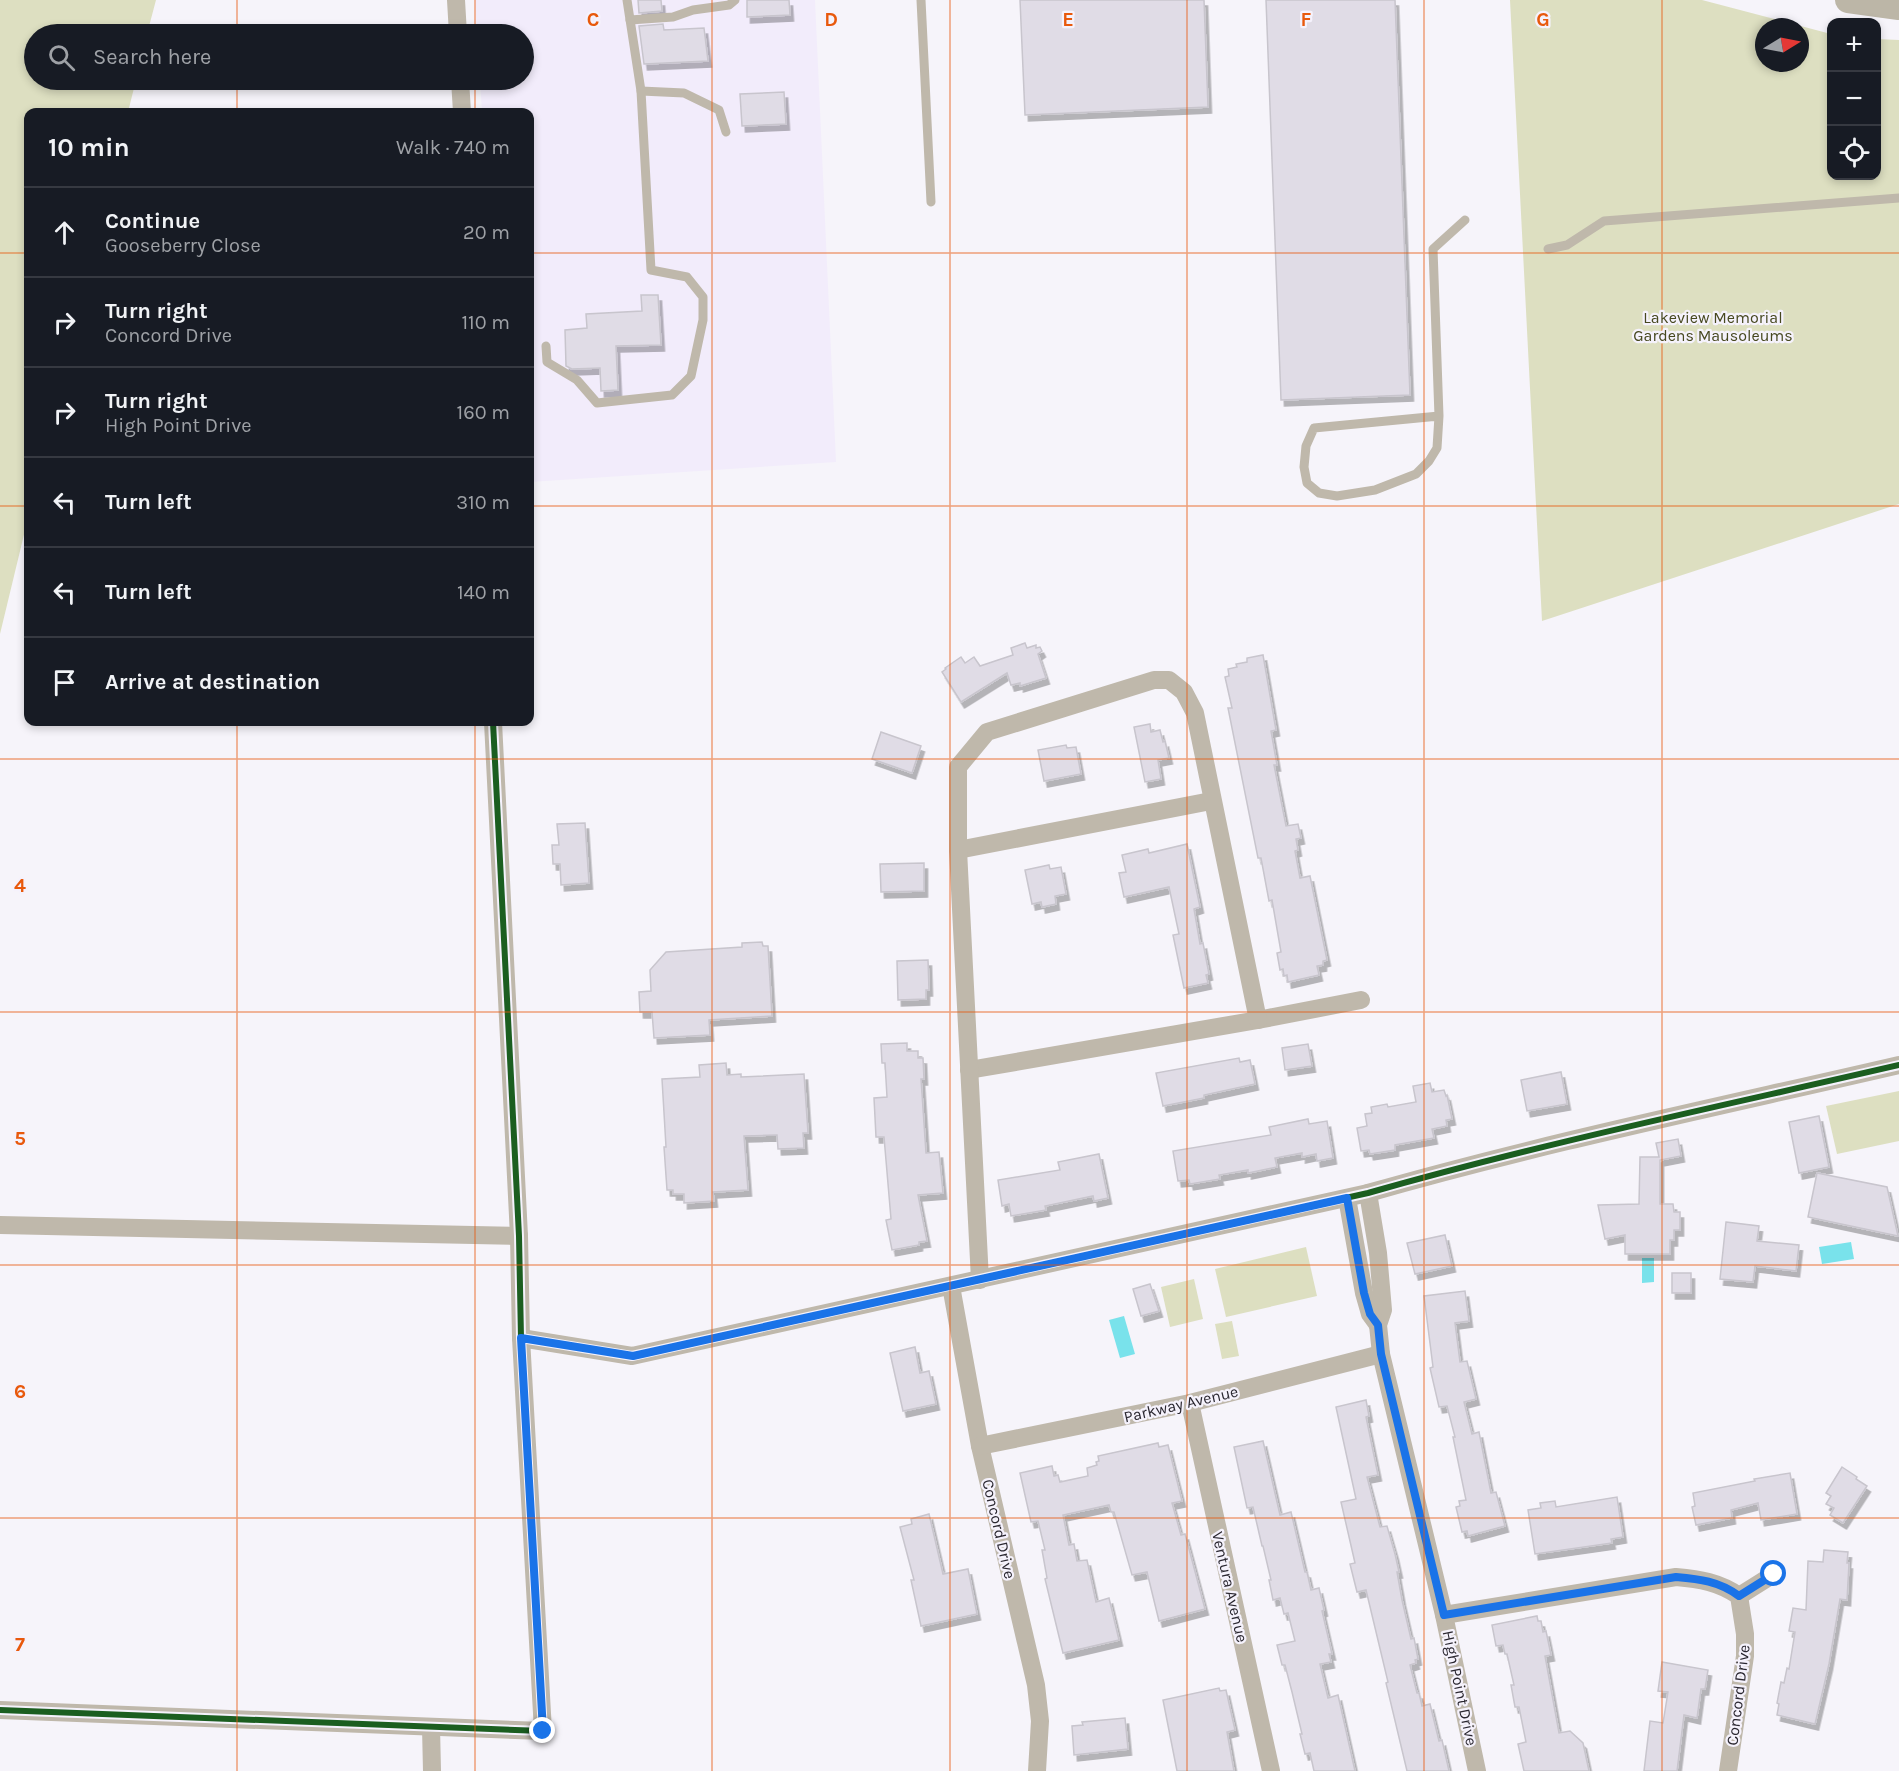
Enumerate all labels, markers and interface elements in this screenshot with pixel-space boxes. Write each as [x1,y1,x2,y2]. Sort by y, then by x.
text: C [587,8,599,31]
text: D [824,8,838,31]
text: E [1062,8,1074,31]
text: F [1301,8,1312,31]
text: G [1536,8,1550,31]
north arrow [1755,18,1809,72]
map controls [1827,18,1881,180]
button: + [1827,18,1881,72]
search box [24,24,534,90]
icon: search [45,41,78,74]
text: Search here [93,44,211,70]
button: − [1827,72,1881,126]
button: locate [1827,126,1881,180]
text: 10 min [48,132,130,163]
text: Walk · 740 m [396,136,510,159]
text: Continue [105,208,200,234]
icon: ahead [48,216,81,249]
text: 20 m [463,221,510,244]
text: Gooseberry Close [105,234,261,257]
text: Turn right [105,298,208,324]
icon: right [48,306,81,339]
park label: Lakeview Memorial Gardens Mausoleums [1633,308,1793,345]
text: 110 m [461,311,510,334]
text: Concord Drive [105,324,232,347]
text: Turn right [105,388,208,414]
icon: right [48,396,81,429]
text: 160 m [457,401,510,424]
text: High Point Drive [105,414,251,437]
icon: left [48,486,81,519]
text: Turn left [105,489,192,515]
text: 310 m [456,491,510,514]
icon: left [48,576,81,609]
text: Turn left [105,579,192,605]
text: 140 m [457,581,510,604]
icon: arrive [48,666,81,699]
text: Arrive at destination [105,669,320,695]
text: 4 [14,874,26,897]
text: 5 [14,1127,26,1150]
text: 6 [14,1380,26,1403]
street label: Parkway Avenue [1122,1382,1240,1426]
street label: Concord Drive [978,1477,1020,1581]
street label: Ventura Avenue [1208,1530,1252,1644]
route start [1760,1560,1786,1586]
street label: High Point Drive [1439,1629,1481,1747]
text: 7 [15,1633,25,1656]
street label: Concord Drive [1722,1643,1754,1747]
route end [529,1717,555,1743]

